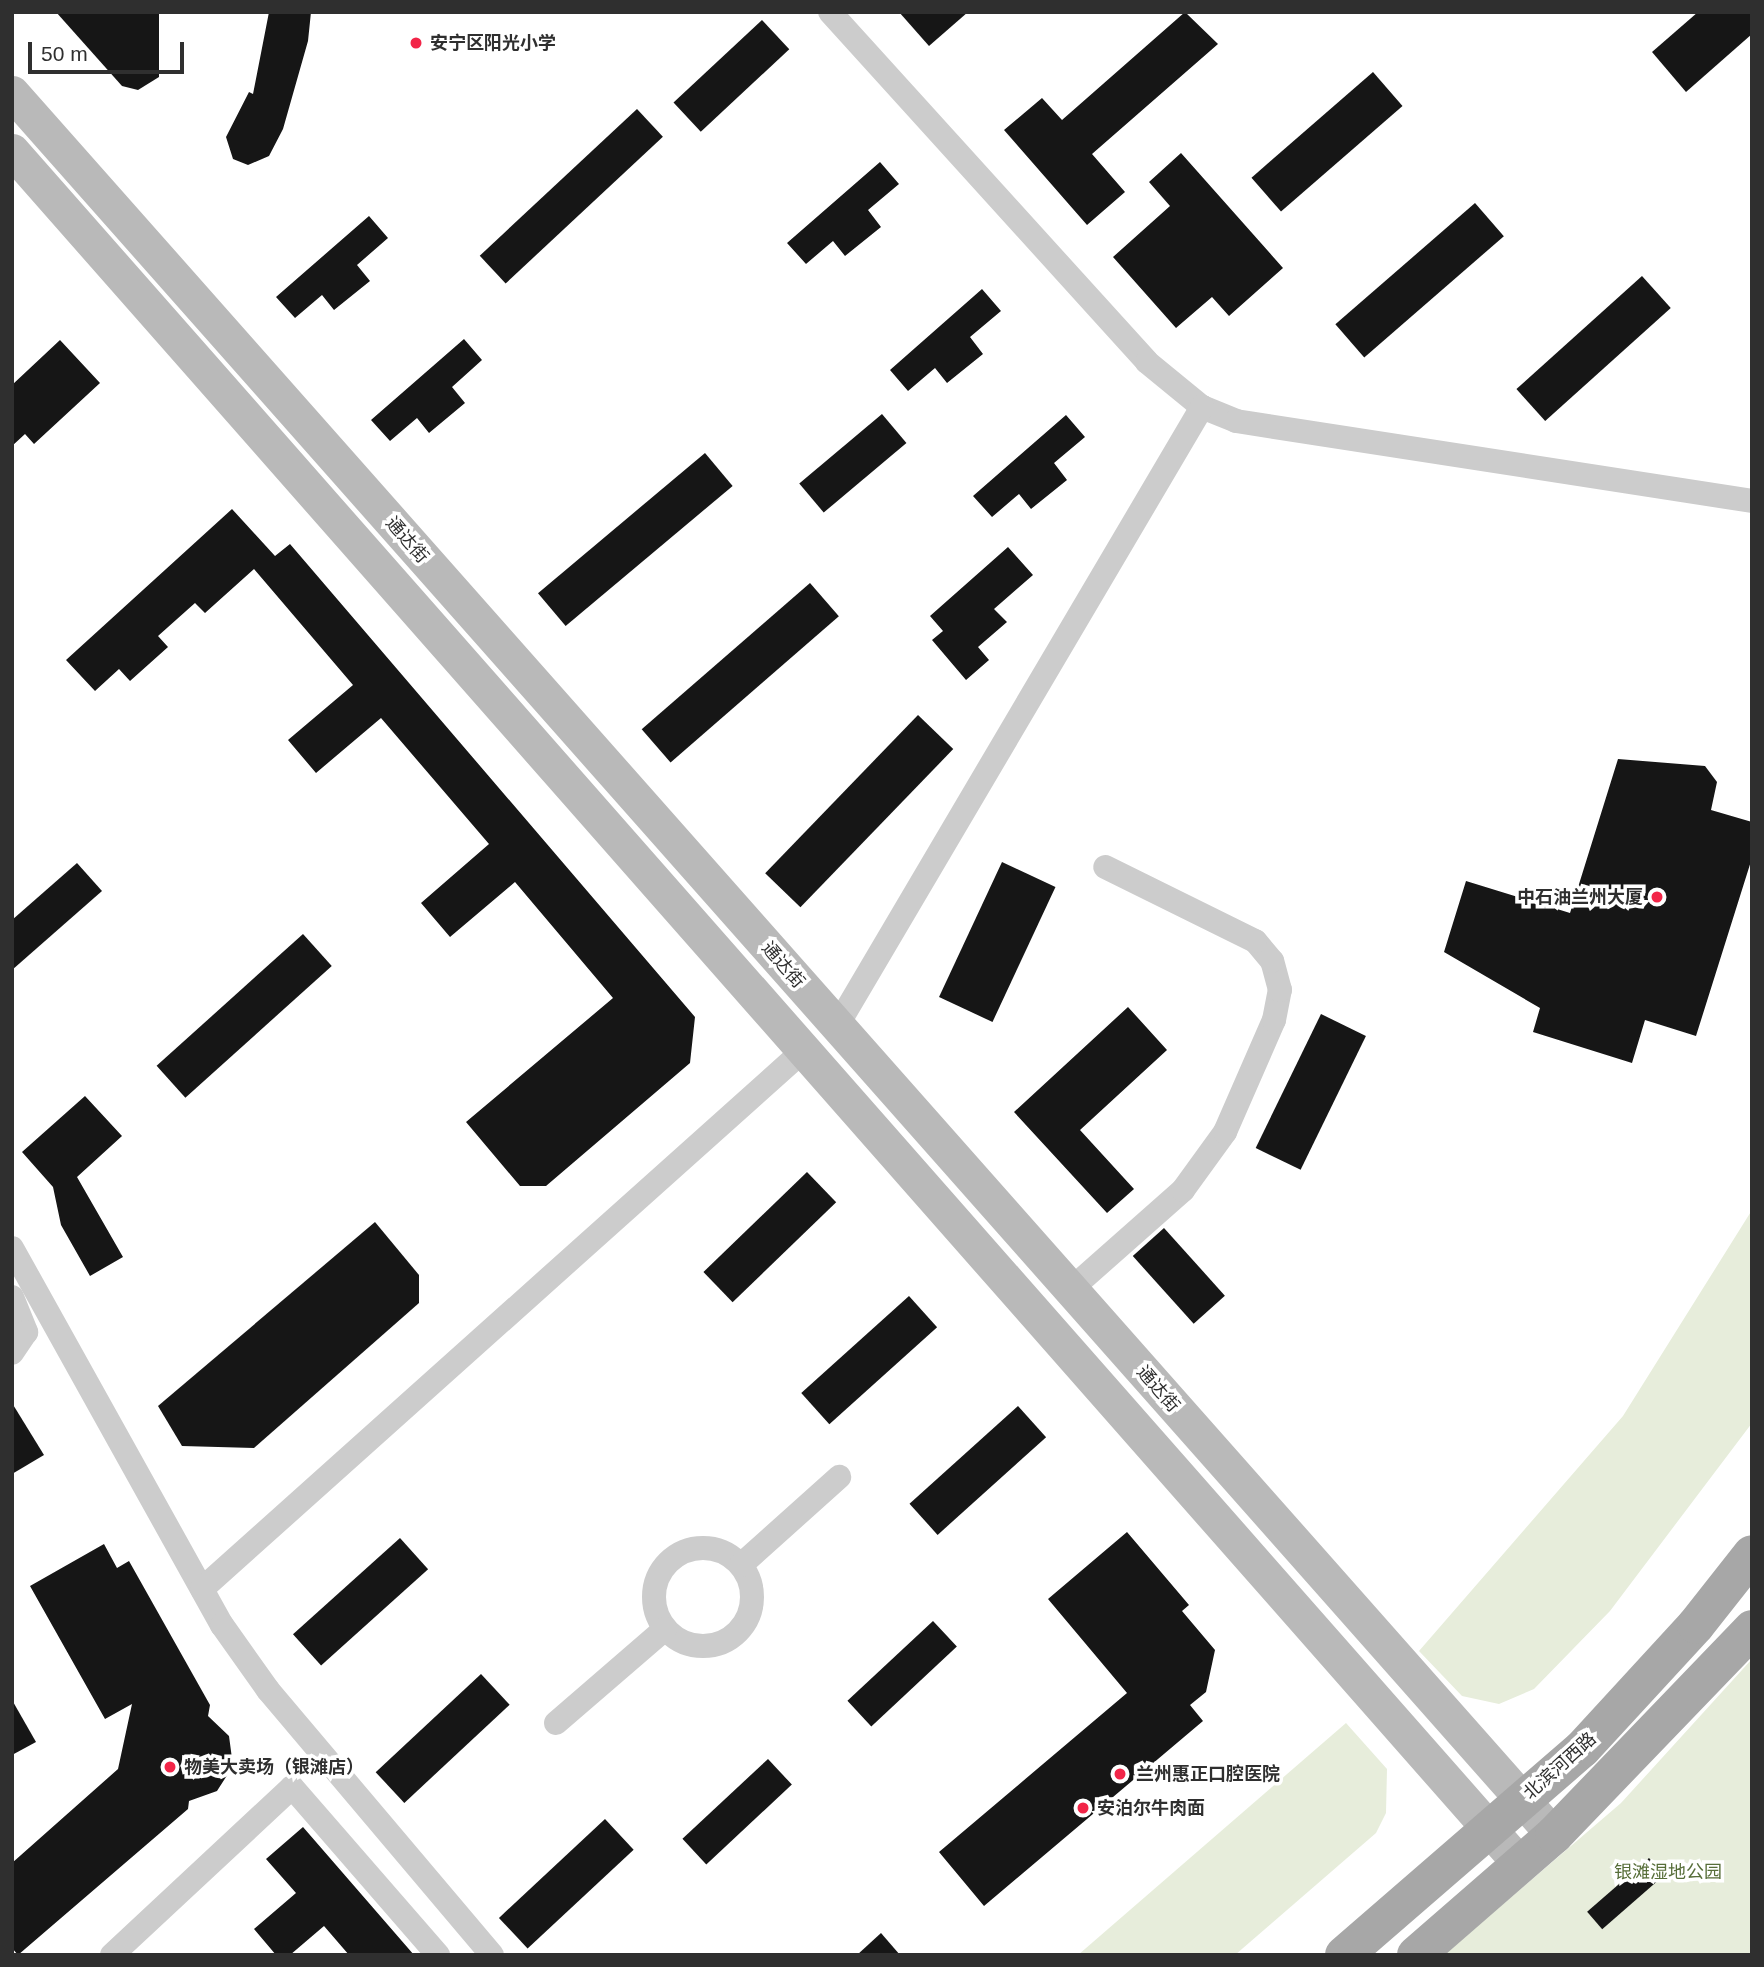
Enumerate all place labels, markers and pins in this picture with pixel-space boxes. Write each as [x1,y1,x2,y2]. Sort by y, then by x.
place label: 安宁区阳光小学 [430,32,556,54]
marker: 安宁区阳光小学 [408,35,424,51]
place label: 中石油兰州大厦 [1517,886,1643,908]
marker: 中石油兰州大厦 [1649,889,1665,905]
place label: 物美大卖场（银滩店） [184,1756,364,1778]
marker: 物美大卖场（银滩店） [162,1759,178,1775]
place label: 兰州惠正口腔医院 [1136,1763,1280,1785]
marker: 兰州惠正口腔医院 [1110,1764,1130,1784]
place label: 安泊尔牛肉面 [1097,1797,1205,1819]
marker: 安泊尔牛肉面 [1075,1800,1091,1816]

